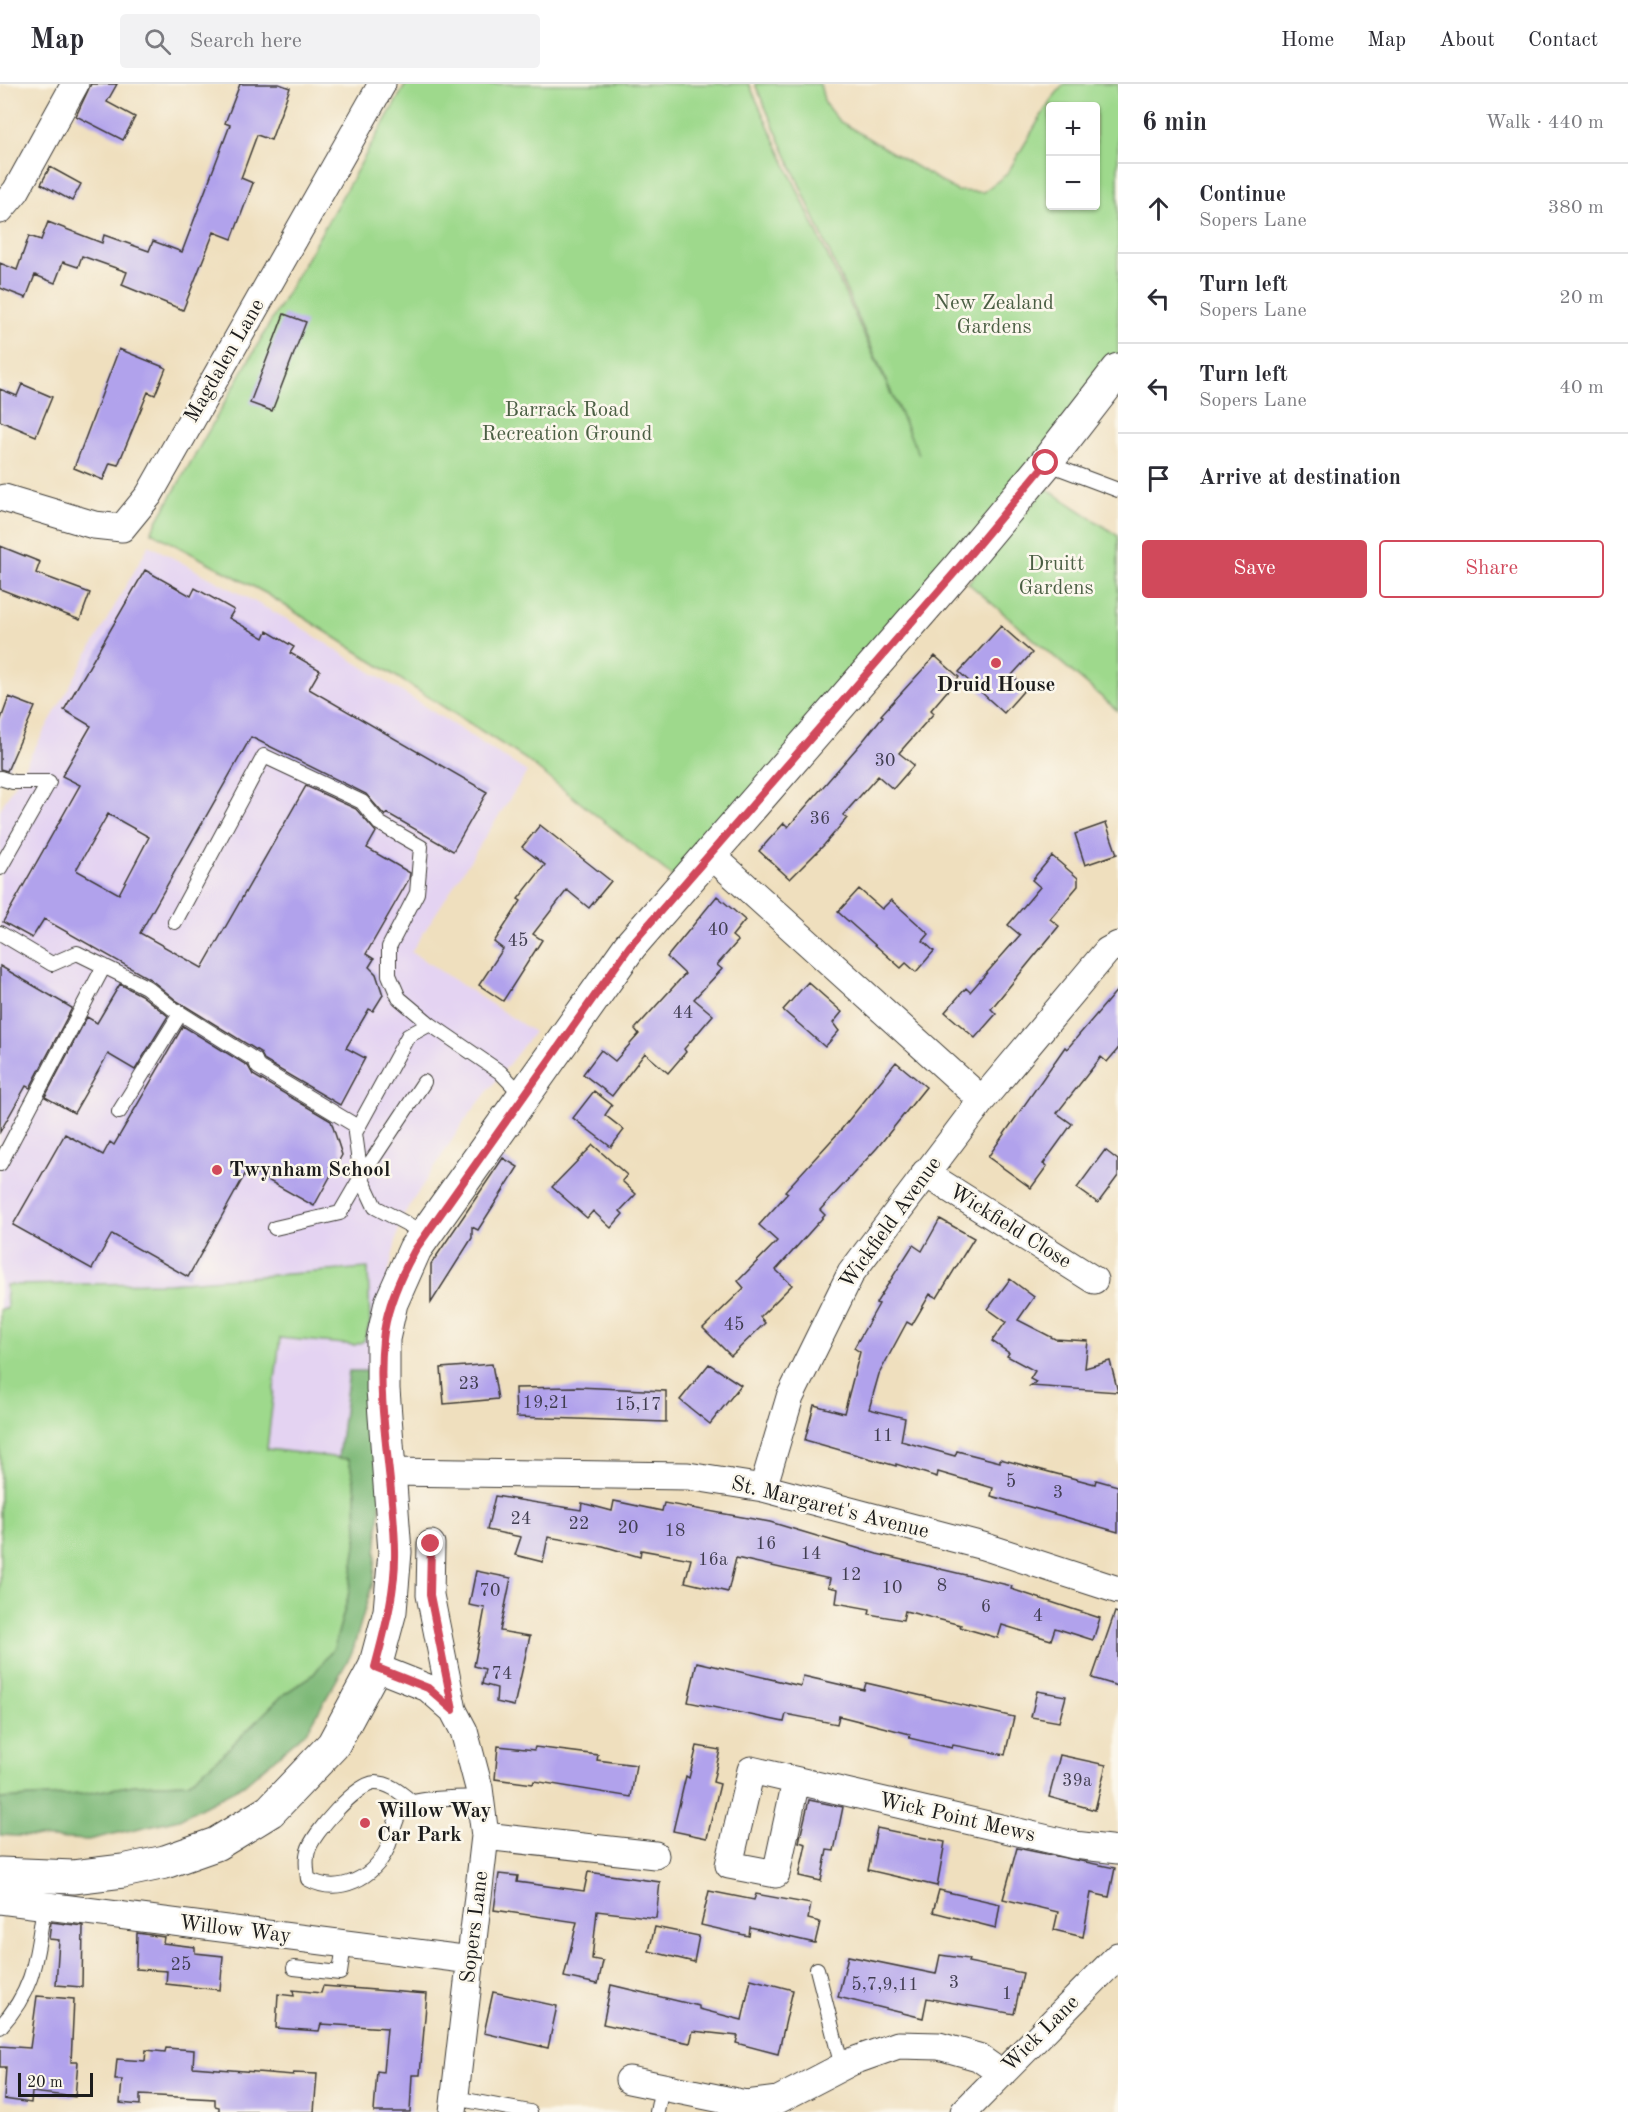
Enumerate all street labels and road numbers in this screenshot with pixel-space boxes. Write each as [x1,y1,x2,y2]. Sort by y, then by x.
street label: Magdalen Lane [181,296,269,426]
street label: Wickfield Avenue [836,1153,946,1293]
street label: Wickfield Close [945,1181,1075,1273]
street label: St. Margaret's Avenue [729,1473,931,1543]
street label: Wick Point Mews [877,1790,1037,1846]
street label: Sopers Lane [458,1870,492,1984]
street label: Willow Way [178,1913,292,1947]
street label: Wick Lane [999,1992,1083,2076]

